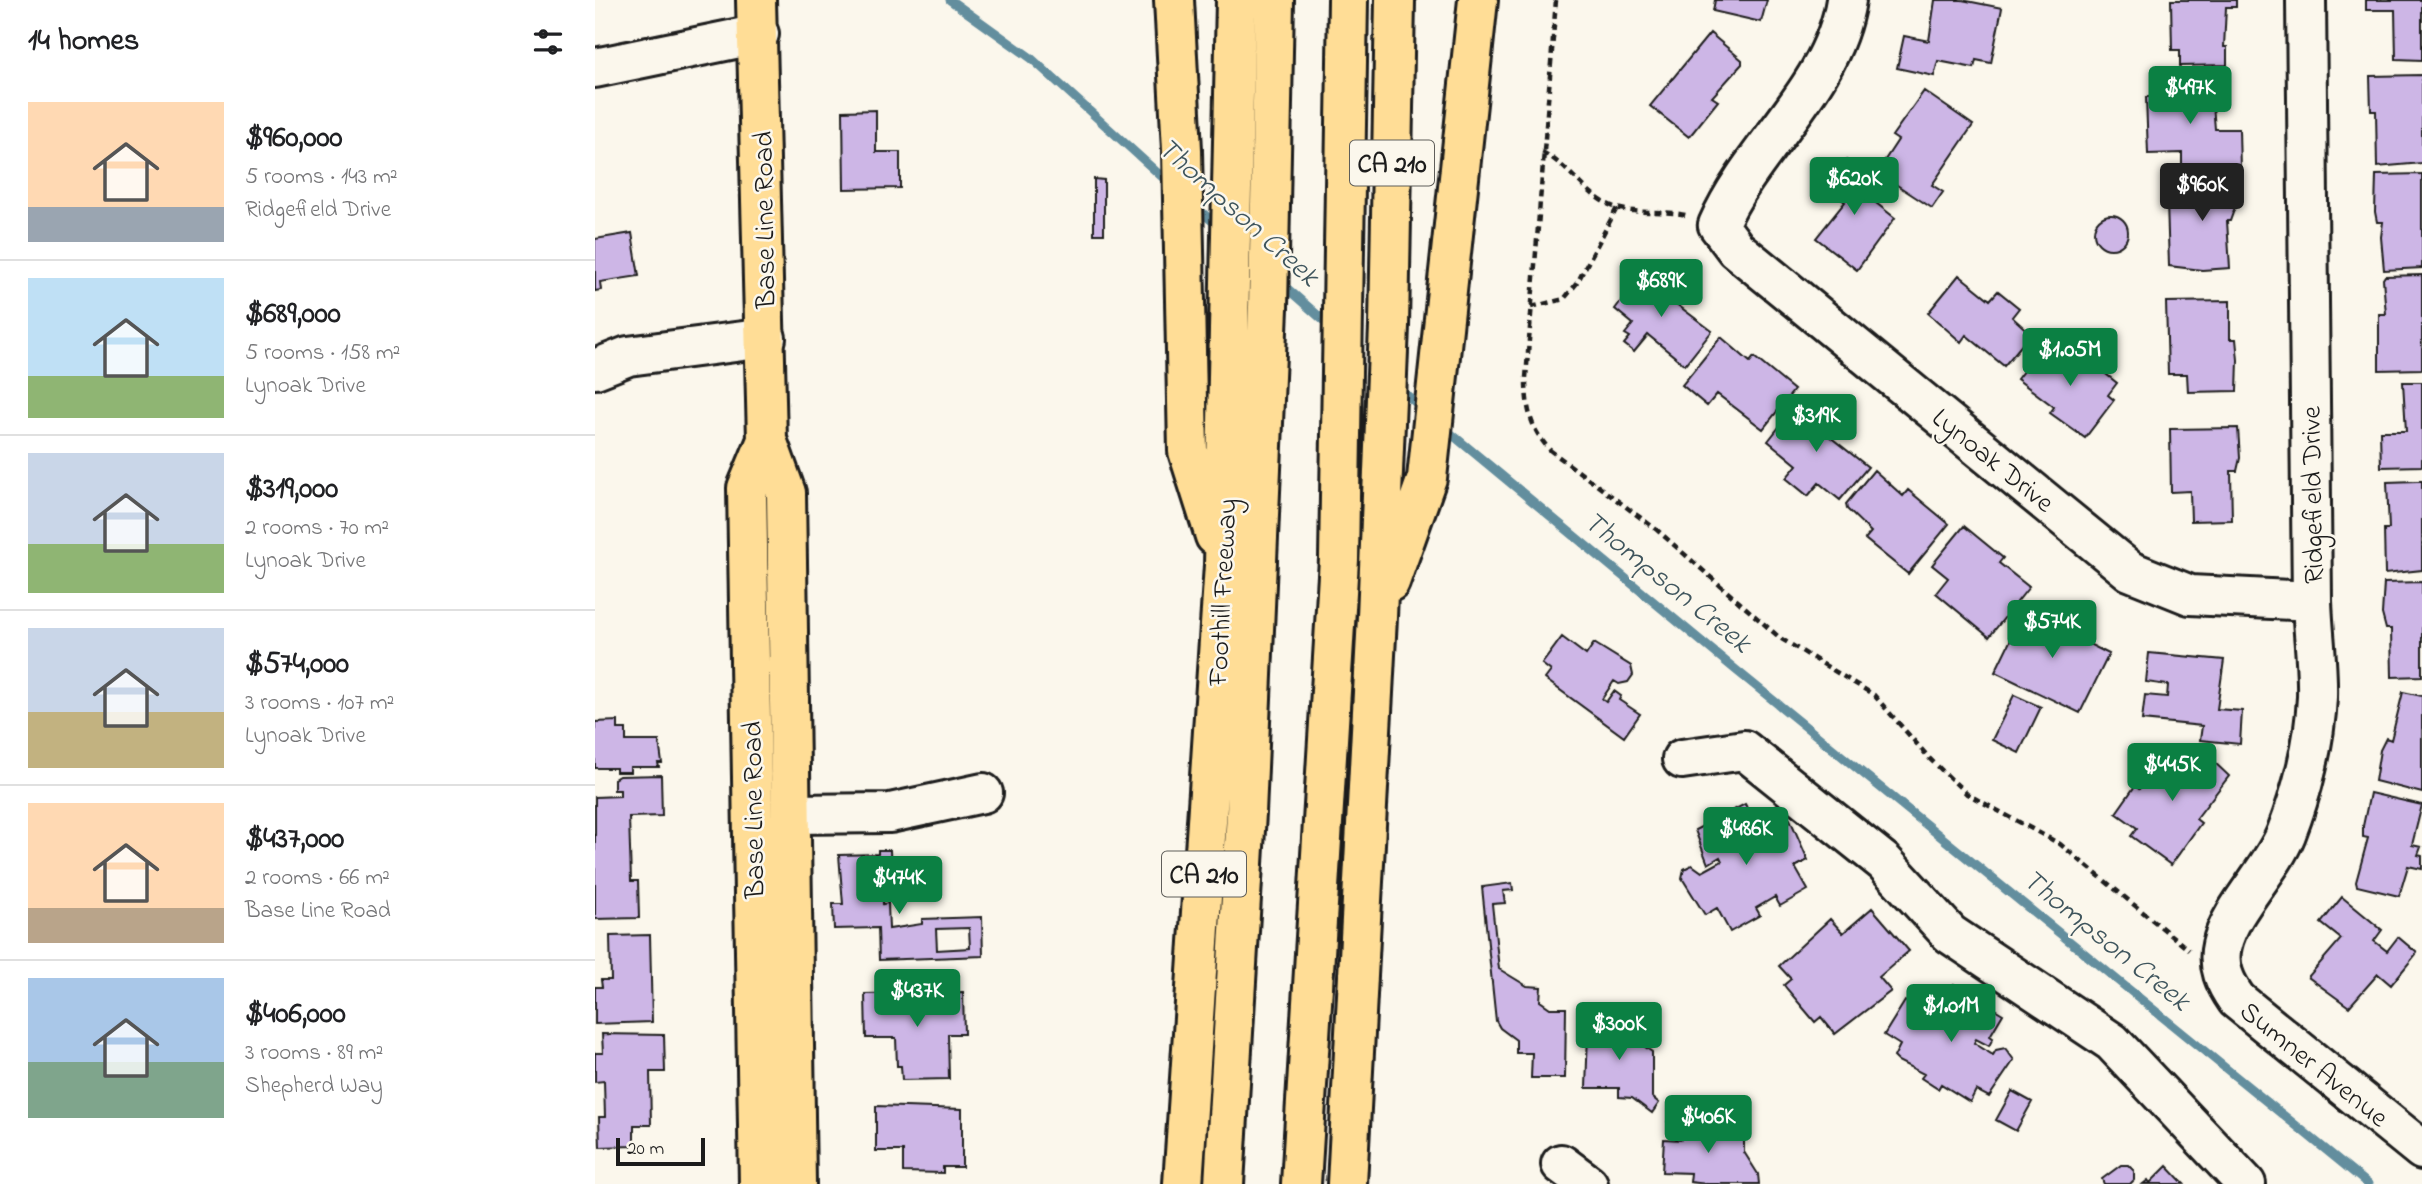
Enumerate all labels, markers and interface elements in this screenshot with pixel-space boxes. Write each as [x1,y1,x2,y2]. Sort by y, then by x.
text: 14 homes [28,20,139,64]
icon: filters [529,23,567,61]
pin: $497K [2141,66,2239,126]
text: $497K [2165,72,2215,105]
text: $960,000 [245,117,342,161]
water label: Thompson Creek [1146,128,1329,300]
icon: home [84,130,168,214]
street label: Base Line Road [744,131,789,310]
road number: CA 210 [1350,140,1434,186]
pin: $620K [1805,158,1903,217]
text: 5 rooms · 143 m² [245,161,398,194]
text: $620K [1826,163,1882,196]
pin: $960K [2153,164,2251,223]
text: $960K [2176,169,2228,202]
text: Ridgefield Drive [245,194,391,227]
pin: $689K [1612,260,1710,319]
text: $689K [1636,265,1686,298]
text: $689,000 [245,293,341,337]
icon: home [84,306,168,390]
pin: $1.05M [2013,328,2127,388]
text: $1.05M [2039,334,2101,367]
text: 5 rooms · 158 m² [245,337,400,370]
text: Lynoak Drive [245,370,366,403]
pin: $319K [1767,394,1865,454]
street label: Lynoak Drive [1922,399,2062,524]
text: $319K [1792,400,1840,433]
street label: Ridgefield Drive [2292,405,2337,584]
text: $319,000 [245,468,338,512]
icon: home [84,481,168,565]
street label: Foothill Freeway [1199,497,1250,688]
water label: Thompson Creek [1572,502,1761,666]
text: 2 rooms · 70 m² [245,512,389,545]
text: Lynoak Drive [245,545,366,578]
pin: $574K [2003,600,2101,660]
text: $574K [2023,606,2081,639]
text: $574,000 [245,643,349,687]
icon: home [84,656,168,740]
text: 3 rooms · 107 m² [245,687,394,720]
text: Lynoak Drive [245,720,366,753]
street label: Base Line Road [733,721,778,900]
pin: $445K [2123,744,2221,803]
text: $445K [2143,749,2201,782]
pin: $486K [1697,808,1795,867]
text: $486K [1719,813,1773,846]
text: $437,000 [245,818,344,862]
icon: home [84,831,168,915]
road number: CA 210 [1162,852,1246,897]
pin: $474K [850,856,948,916]
water label: Thompson Creek [2011,860,2200,1024]
text: 2 rooms · 66 m² [245,862,390,895]
text: $474K [872,862,926,895]
text: Base Line Road [245,895,391,928]
pin: $437K [868,970,966,1029]
text: $437K [890,975,944,1008]
pin: $1.01M [1894,984,2008,1044]
text: $1.01M [1922,990,1980,1023]
text: $406,000 [245,993,346,1037]
street label: Sumner Avenue [2229,993,2397,1139]
pin: $300K [1570,1002,1668,1062]
icon: home [84,1006,168,1090]
text: $300K [1592,1008,1646,1041]
text: 3 rooms · 89 m² [245,1037,383,1070]
text: Shepherd Way [245,1070,383,1103]
pin: $406K [1659,1096,1757,1155]
text: $406K [1681,1101,1735,1134]
scale bar [616,1135,705,1167]
text: 20 m [627,1136,664,1163]

